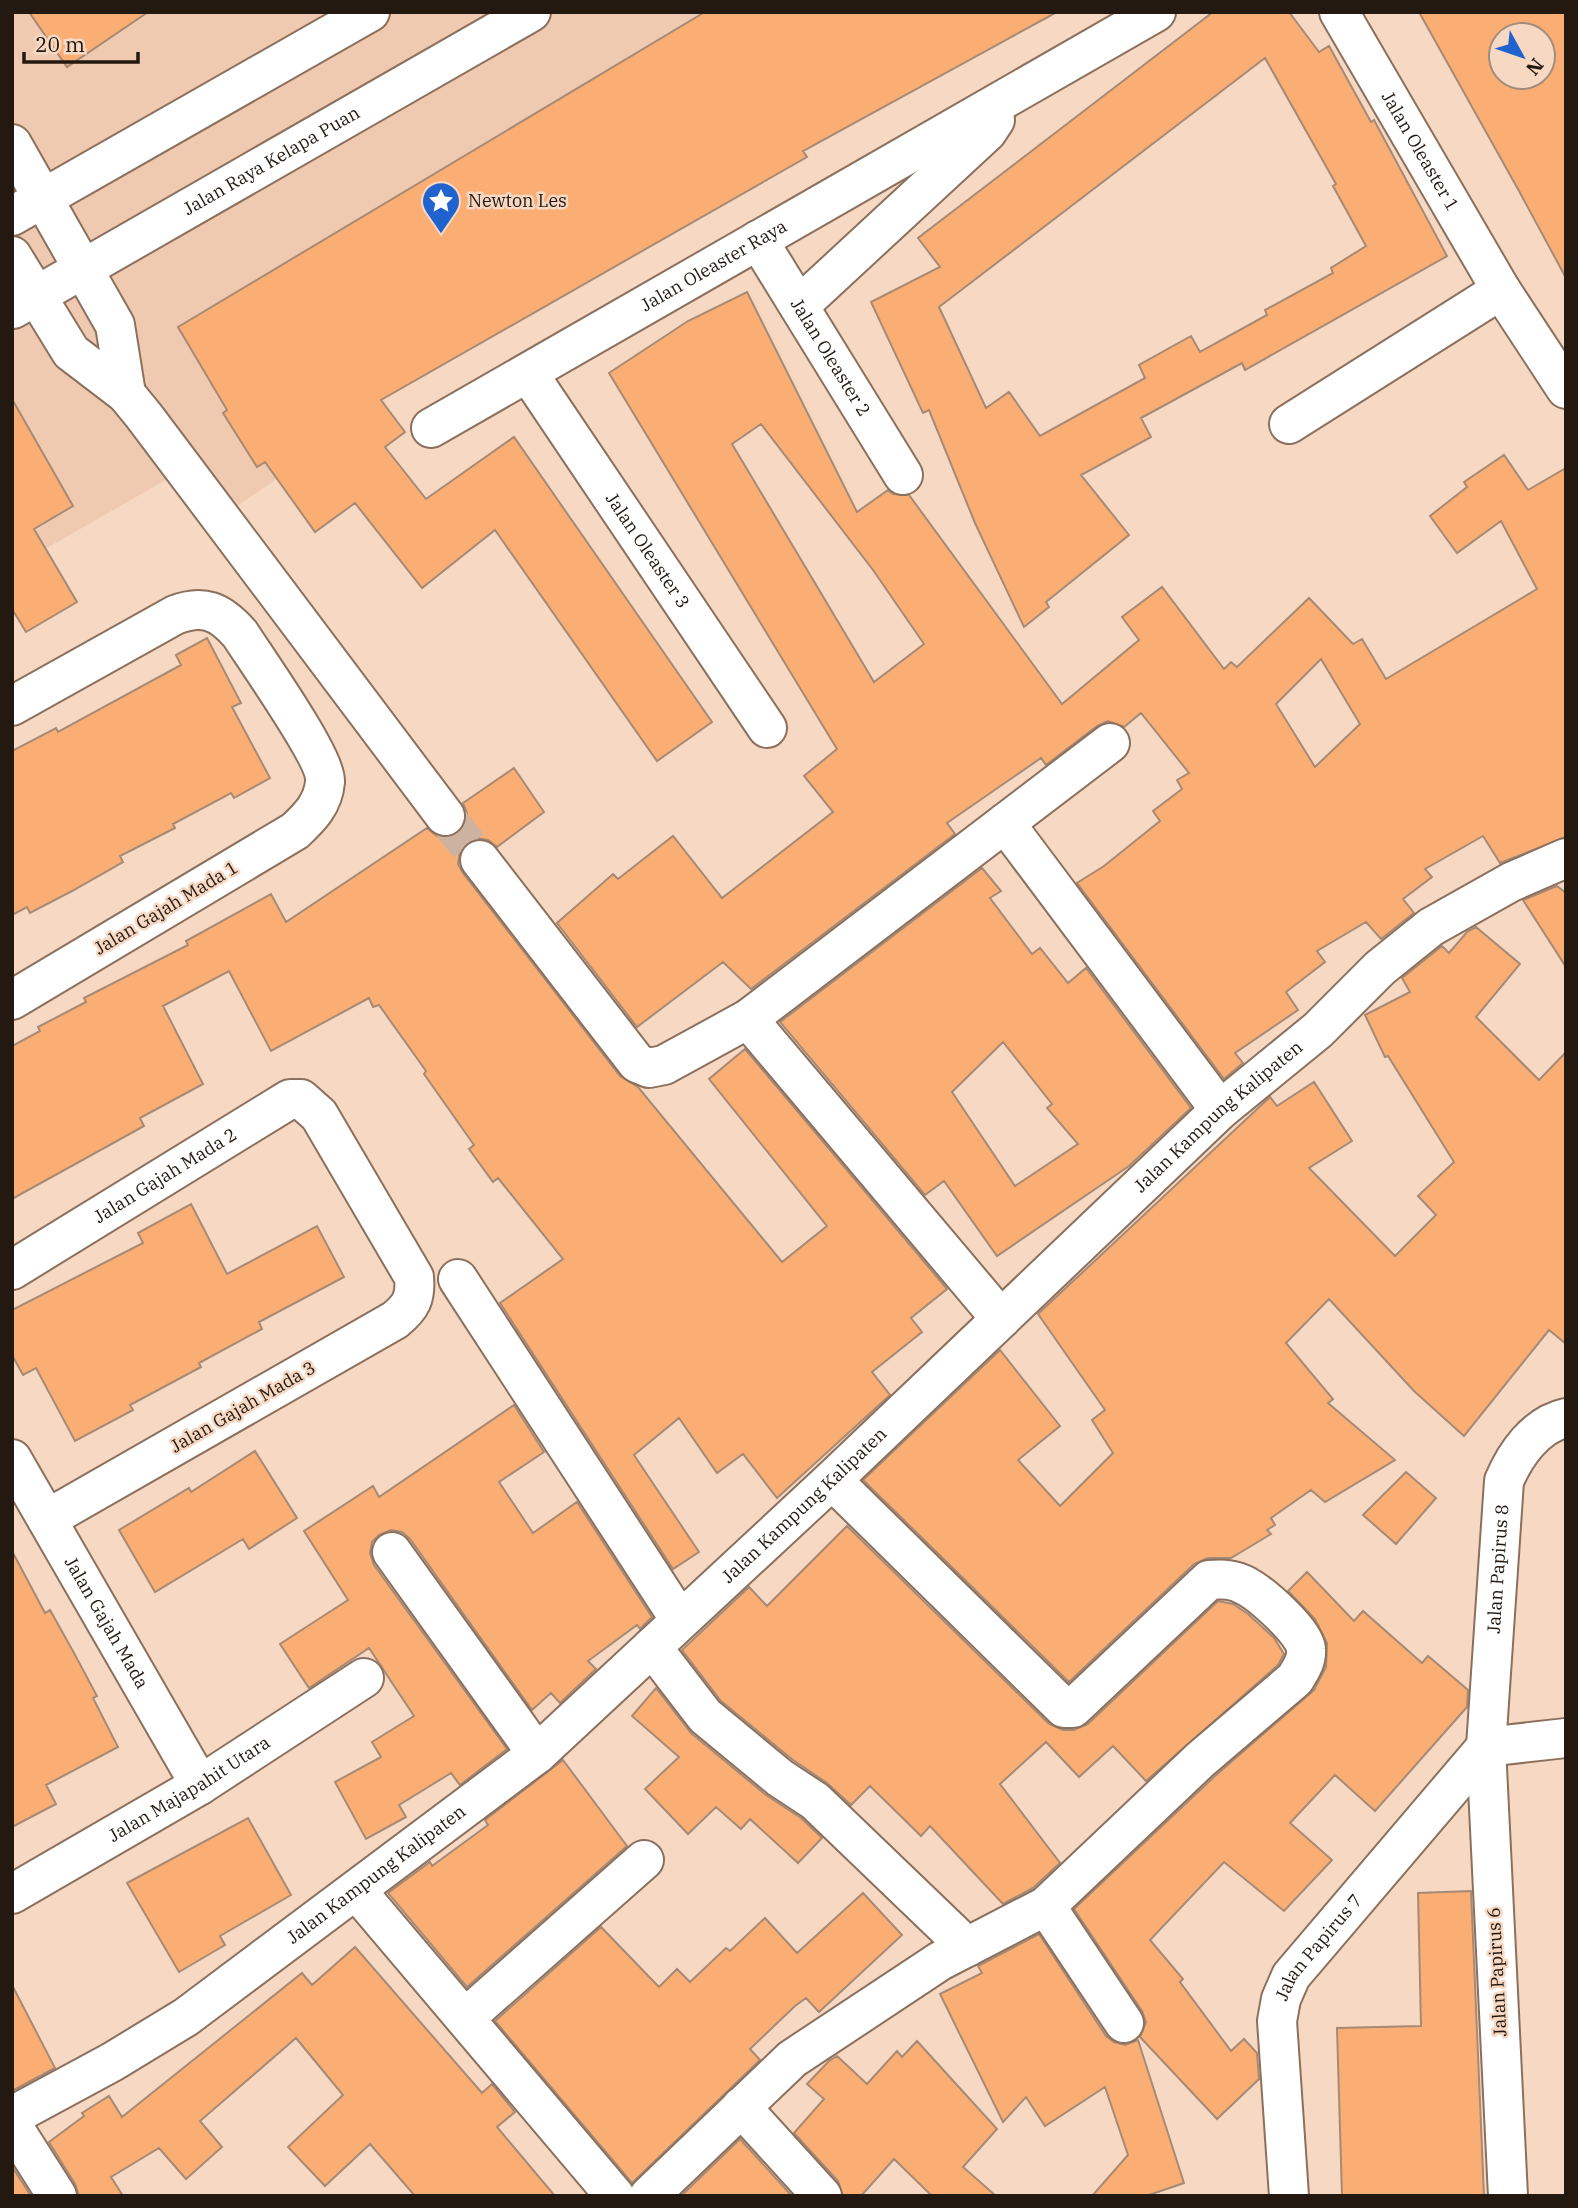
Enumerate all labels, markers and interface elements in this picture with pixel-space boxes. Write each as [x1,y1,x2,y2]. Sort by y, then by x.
scale bar [24,21,138,65]
north arrow [1487,21,1557,91]
text: 20 m [35,30,85,58]
text: N [1521,53,1549,80]
street label: Jalan Oleaster 1 [1377,87,1464,215]
street label: Jalan Raya Kelapa Puan [179,101,364,220]
place icon: Newton Les [420,180,462,235]
place label: Newton Les [468,189,567,212]
street label: Jalan Oleaster Raya [636,214,791,316]
street label: Jalan Oleaster 2 [786,294,876,420]
street label: Jalan Oleaster 3 [601,488,695,612]
street label: Jalan Gajah Mada 1 [90,856,242,960]
street label: Jalan Kampung Kalipaten [1129,1035,1307,1197]
street label: Jalan Gajah Mada 2 [89,1123,241,1228]
street label: Jalan Gajah Mada 3 [166,1356,319,1457]
street label: Jalan Kampung Kalipaten [717,1422,891,1588]
street label: Jalan Papirus 8 [1482,1503,1513,1634]
street label: Jalan Gajah Mada [60,1552,154,1693]
street label: Jalan Majapahit Utara [104,1730,274,1847]
street label: Jalan Kampung Kalipaten [282,1800,470,1949]
street label: Jalan Papirus 7 [1270,1889,1367,2004]
street label: Jalan Papirus 6 [1482,1907,1511,2037]

